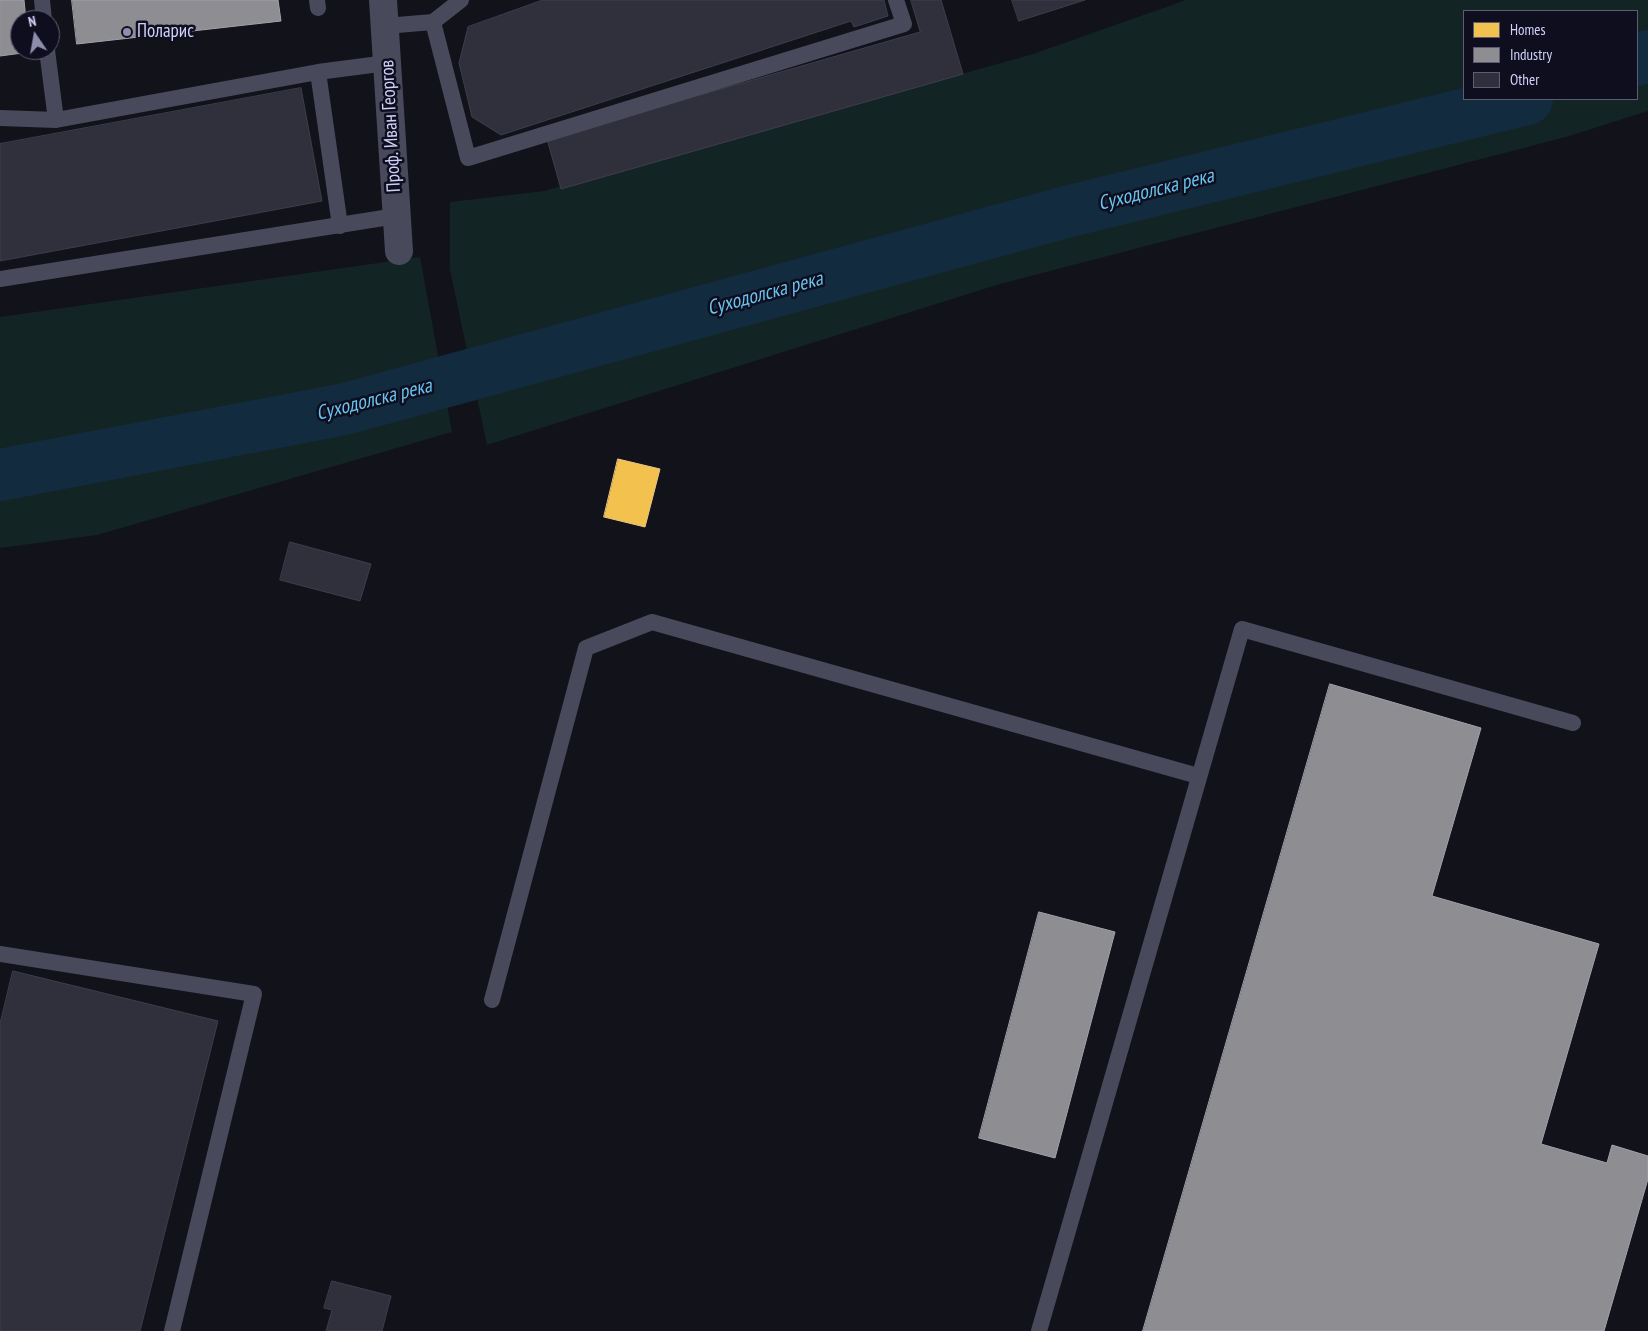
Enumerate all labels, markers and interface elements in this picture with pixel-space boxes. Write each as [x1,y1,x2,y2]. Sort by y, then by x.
north arrow [10,10,60,60]
legend [1463,10,1638,100]
text: N [27,12,38,31]
text: Homes [1510,20,1546,39]
place label: Поларис [137,21,194,43]
marker: Поларис [121,26,133,38]
text: Industry [1510,45,1552,64]
street label: Проф. Иван Георгов [376,59,406,193]
text: Other [1510,70,1539,89]
water label: Суходолска река [1096,164,1216,216]
water label: Суходолска река [705,267,825,321]
water label: Суходолска река [314,374,434,426]

